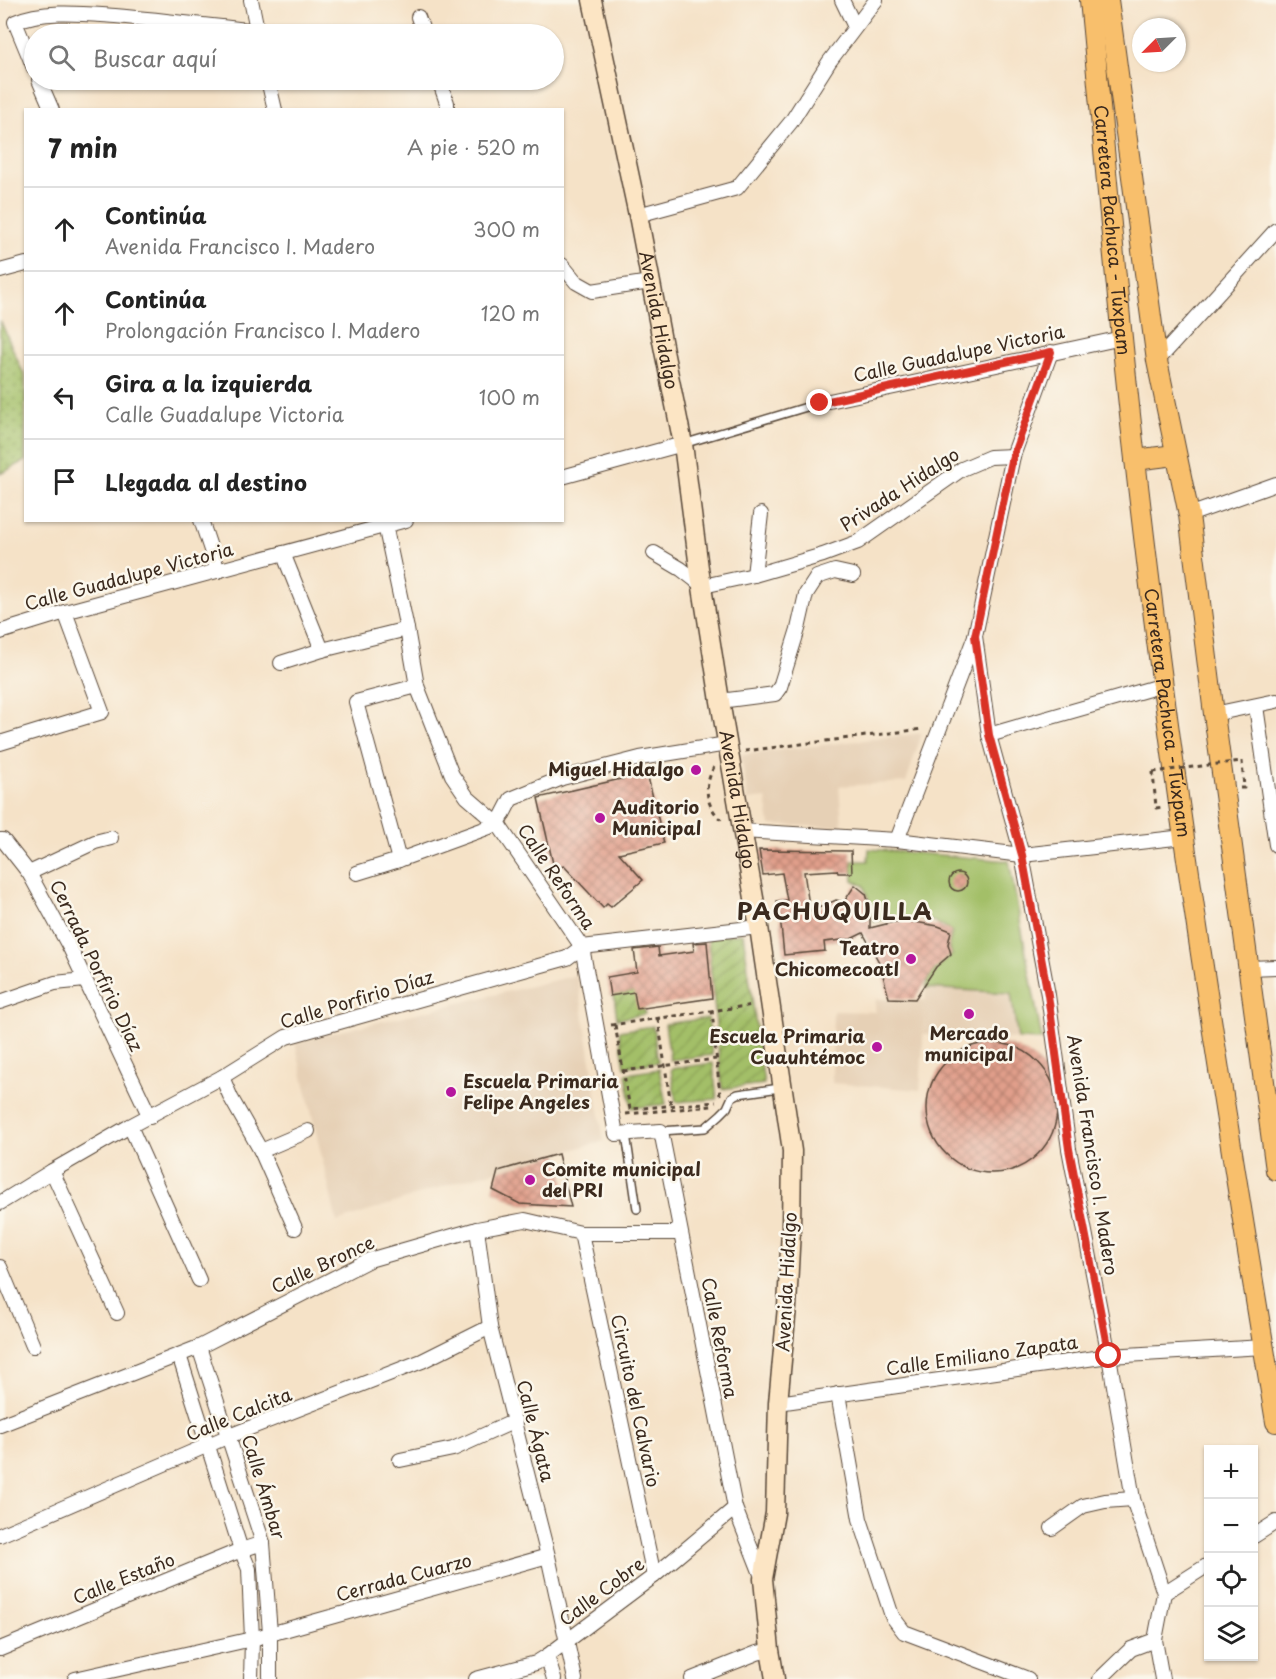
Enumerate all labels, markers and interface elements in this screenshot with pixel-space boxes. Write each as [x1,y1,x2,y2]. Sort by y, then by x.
north arrow [1132,18,1186,72]
search box [24,24,564,90]
icon: search [45,41,78,74]
text: Buscar aquí [93,41,217,74]
street label: Carretera Pachuca - Túxpam [1088,103,1139,356]
text: 7 min [48,128,118,167]
text: A pie · 520 m [407,132,540,162]
text: Continúa [105,198,207,231]
icon: ahead [48,213,81,246]
text: 300 m [473,214,540,244]
text: Avenida Francisco I. Madero [105,231,375,261]
street label: Avenida Hidalgo [633,249,686,391]
text: Continúa [105,282,207,315]
icon: ahead [48,297,81,330]
text: 120 m [481,298,540,328]
text: Prolongación Francisco I. Madero [105,315,420,345]
street label: Calle Guadalupe Victoria [851,317,1067,388]
text: Gira a la izquierda [105,366,312,399]
icon: left [48,381,81,414]
text: 100 m [479,382,540,412]
route end [806,389,832,415]
text: Calle Guadalupe Victoria [105,399,344,429]
street label: Privada Hidalgo [834,440,964,537]
icon: arrive [48,465,81,498]
text: Llegada al destino [105,465,307,498]
street label: Calle Guadalupe Victoria [21,535,236,616]
street label: Carretera Pachuca - Túxpam [1138,586,1199,839]
street label: Avenida Hidalgo [713,728,764,871]
place label: Miguel Hidalgo [548,755,684,782]
marker: Miguel Hidalgo [689,763,703,777]
place label: Auditorio Municipal [612,793,701,841]
marker: Auditorio Municipal [593,811,607,825]
street label: Calle Reforma [512,818,603,935]
street label: Cerrada Porfirio Díaz [44,875,151,1056]
district label: PACHUQUILLA [737,892,933,928]
place label: Teatro Chicomecoatl [775,934,899,982]
marker: Teatro Chicomecoatl [904,952,918,966]
street label: Calle Porfirio Díaz [276,962,437,1035]
marker: Mercado municipal [962,1007,976,1021]
place label: Mercado municipal [924,1019,1014,1067]
place label: Escuela Primaria Cuauhtémoc [709,1022,865,1070]
street label: Avenida Francisco I. Madero [1061,1033,1126,1277]
marker: Escuela Primaria Cuauhtémoc [870,1040,884,1054]
place label: Escuela Primaria Felipe Angeles [463,1067,619,1115]
marker: Escuela Primaria Felipe Angeles [444,1085,458,1099]
place label: Comite municipal del PRI [542,1155,701,1203]
marker: Comite municipal del PRI [523,1173,537,1187]
street label: Avenida Hidalgo [768,1211,803,1353]
street label: Calle Bronce [266,1228,379,1299]
street label: Calle Reforma [696,1275,746,1401]
street label: Circuito del Calvario [605,1312,668,1490]
street label: Calle Emiliano Zapata [884,1328,1080,1381]
route start [1095,1342,1121,1368]
street label: Calle Ágata [511,1377,562,1485]
street label: Calle Calcita [181,1380,296,1447]
street label: Calle Ámbar [236,1431,293,1543]
map controls [1204,1445,1258,1661]
button: + [1204,1445,1258,1499]
button: − [1204,1499,1258,1553]
street label: Calle Estaño [68,1545,178,1610]
street label: Cerrada Cuarzo [333,1545,474,1608]
street label: Calle Cobre [553,1550,649,1632]
button: locate [1204,1553,1258,1607]
button: layers [1204,1607,1258,1661]

